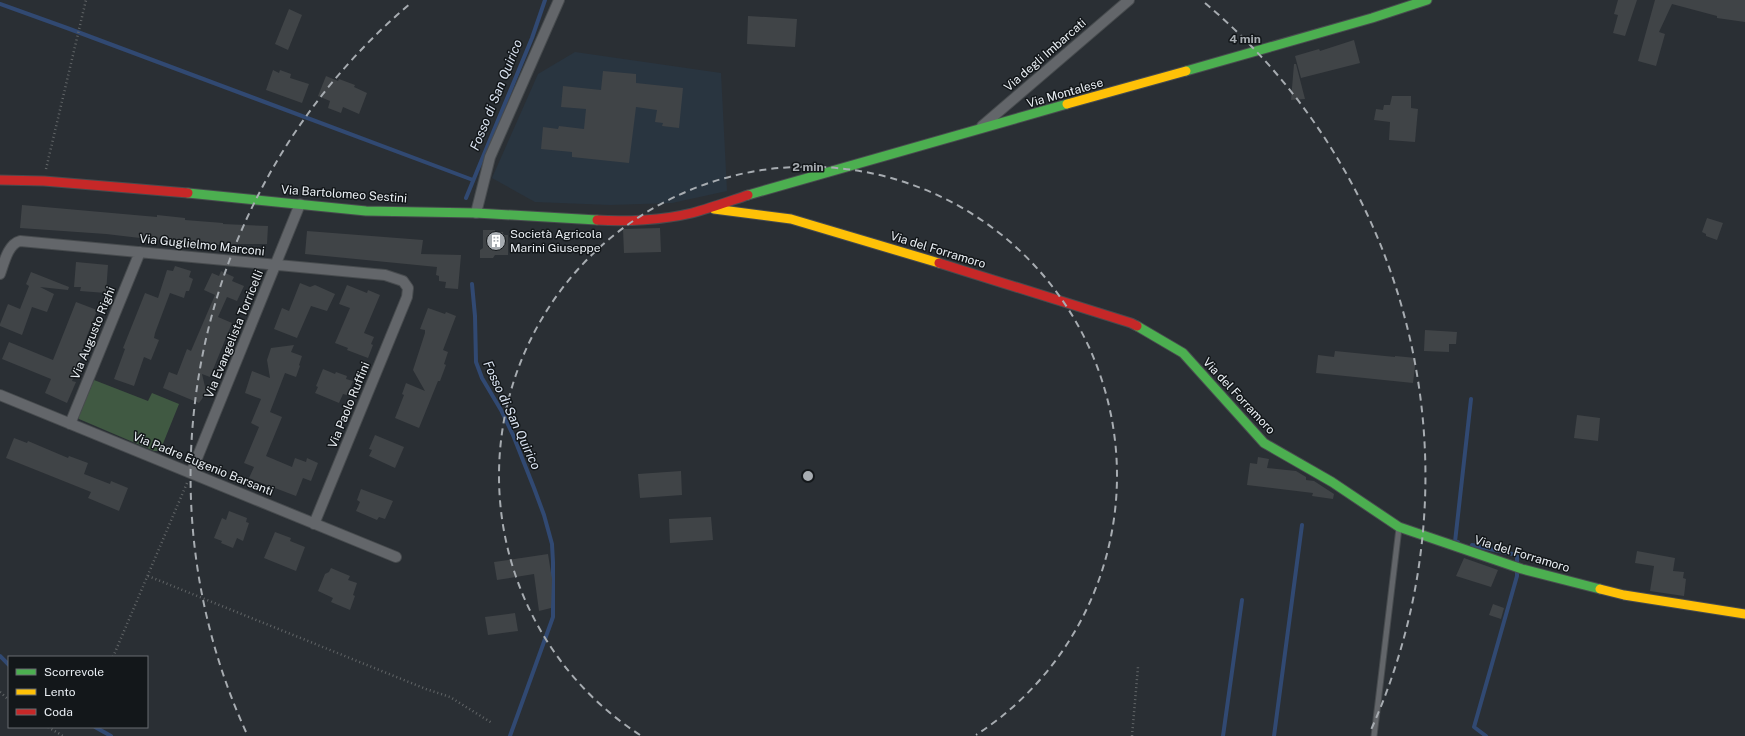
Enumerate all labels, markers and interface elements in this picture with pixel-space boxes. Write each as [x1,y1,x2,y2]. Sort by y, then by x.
street label: Via degli Imbarcati [1001,16,1089,94]
text: 4 min [1229,32,1261,46]
water label: Fosso di San Quirico [467,37,525,153]
street label: Via Montalese [1025,75,1105,111]
text: 2 min [792,160,824,174]
street label: Via Bartolomeo Sestini [280,183,408,205]
place label: Società Agricola Marini Giuseppe [510,227,602,255]
street label: Via del Forramoro [889,229,988,271]
building icon: Società Agricola Marini Giuseppe [485,230,507,252]
street label: Via Guglielmo Marconi [139,231,265,259]
street label: Via Evangelista Torricelli [202,268,266,400]
street label: Via Augusto Righi [68,285,118,381]
street label: Via del Forramoro [1200,355,1278,437]
water label: Fosso di San Quirico [480,358,544,472]
street label: Via Paolo Ruffini [325,360,373,450]
street label: Via Padre Eugenio Barsanti [131,429,275,499]
centre of rings [801,469,815,483]
street label: Via del Forramoro [1473,533,1572,575]
legend [8,656,148,728]
text: Scorrevole [44,665,104,679]
text: Lento [44,685,76,699]
text: Coda [44,705,73,719]

